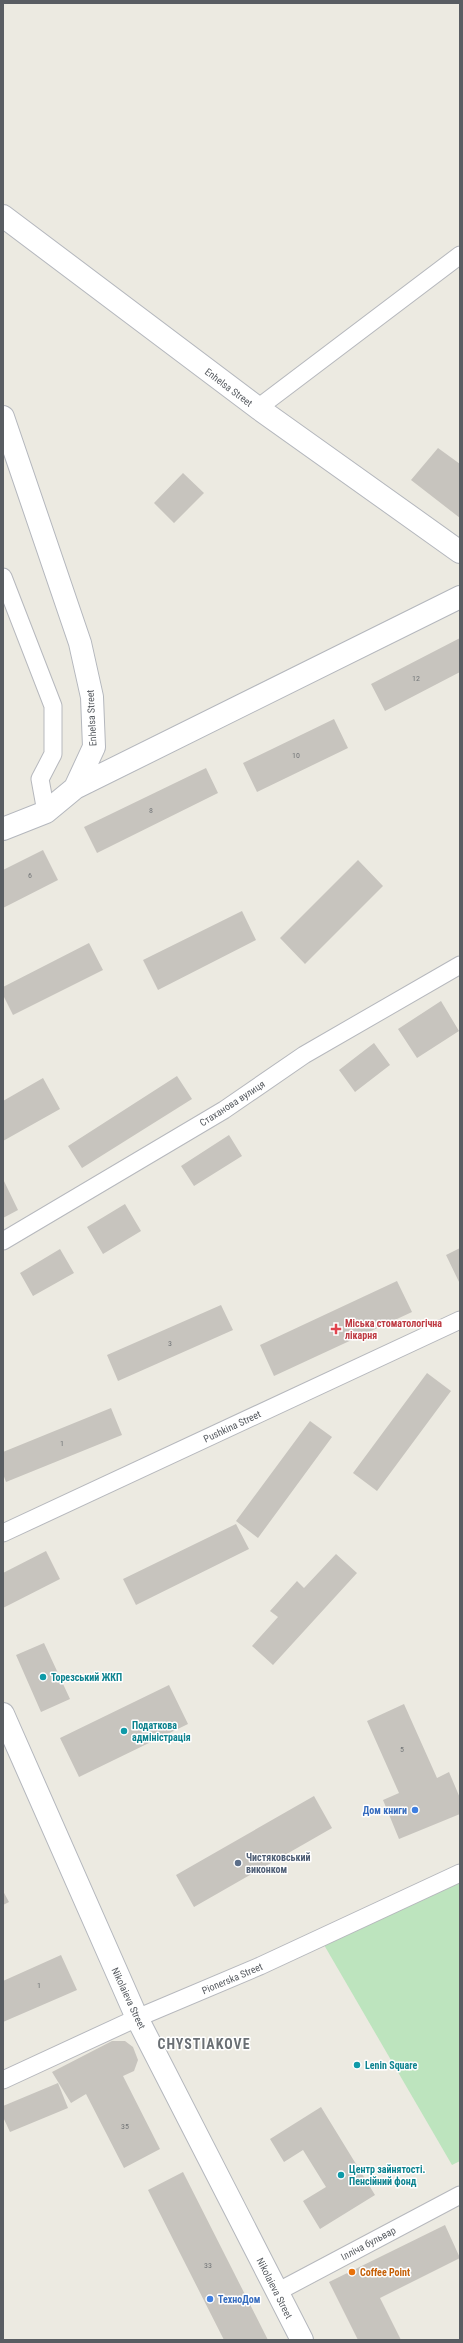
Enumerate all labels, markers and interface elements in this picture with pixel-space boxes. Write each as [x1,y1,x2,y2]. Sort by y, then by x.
street label: Enhelsa Street [203,366,255,409]
house number: 12 [412,674,420,683]
street label: Enhelsa Street [85,689,98,747]
house number: 10 [292,751,300,760]
house number: 8 [149,806,153,815]
house number: 6 [28,871,32,880]
street label: Стаханова вулиця [198,1078,267,1129]
place label: Міська стоматологічна лікарня [345,1318,442,1341]
marker: Міська стоматологічна лікарня [330,1323,342,1335]
house number: 3 [168,1339,172,1348]
street label: Pushkina Street [202,1408,263,1445]
house number: 1 [60,1439,64,1448]
marker: Торезський ЖКП [38,1672,48,1682]
place label: Торезський ЖКП [51,1672,122,1683]
place label: Податкова адміністрація [132,1720,191,1743]
marker: Податкова адміністрація [119,1726,129,1736]
house number: 5 [400,1745,404,1754]
place label: Дом книги [363,1805,407,1816]
marker: Дом книги [410,1805,420,1815]
place label: Чистяковський виконком [246,1852,310,1875]
marker: Чистяковський виконком [233,1858,243,1868]
street label: Pionerska Street [200,1961,264,1996]
street label: Nikolaieva Street [109,1966,148,2031]
house number: 1 [37,1981,41,1990]
district label: CHYSTIAKOVE [157,2036,251,2052]
marker: Lenin Square [352,2060,362,2070]
place label: Lenin Square [365,2060,417,2071]
house number: 35 [121,2122,129,2131]
place label: Центр зайнятості. Пенсійний фонд [349,2164,425,2187]
marker: Центр зайнятості. Пенсійний фонд [336,2170,346,2180]
street label: Ілліча бульвар [339,2224,398,2262]
street label: Nikolaieva Street [255,2256,295,2320]
house number: 33 [204,2261,212,2270]
marker: Coffee Point [347,2267,357,2277]
place label: Coffee Point [360,2267,410,2278]
marker: ТехноДом [205,2294,215,2304]
place label: ТехноДом [218,2294,260,2305]

